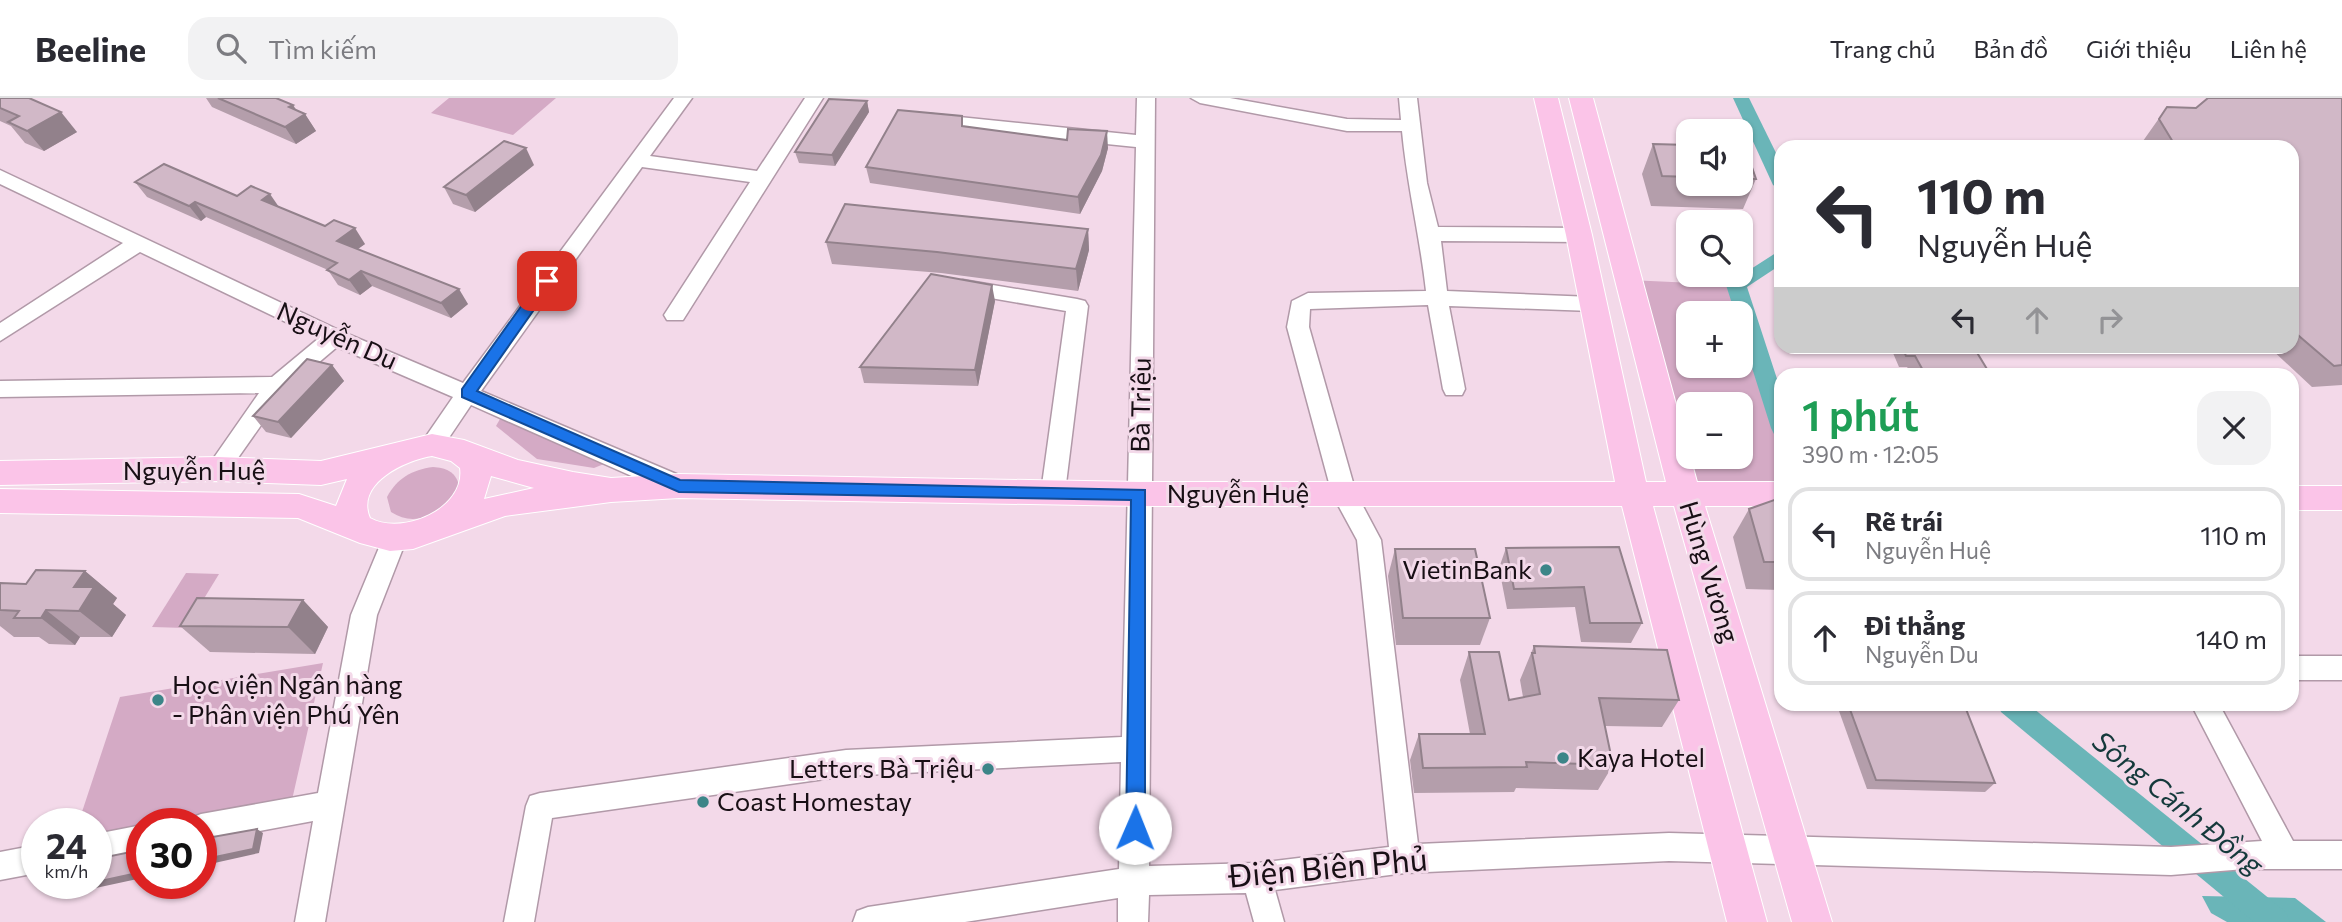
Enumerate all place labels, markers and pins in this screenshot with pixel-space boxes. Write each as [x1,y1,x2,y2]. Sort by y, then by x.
pin [517,251,577,311]
place label: VietinBank [1402,553,1532,584]
marker: VietinBank [1538,562,1554,578]
place label: Học viện Ngân hàng - Phân viện Phú Yên [172,668,403,729]
marker: Học viện Ngân hàng - Phân viện Phú Yên [150,692,166,708]
place label: Kaya Hotel [1577,741,1705,772]
marker: Kaya Hotel [1555,750,1571,766]
place label: Letters Bà Triệu [789,752,974,783]
marker: Letters Bà Triệu [980,761,996,777]
place label: Coast Homestay [717,785,912,816]
marker: Coast Homestay [695,794,711,810]

